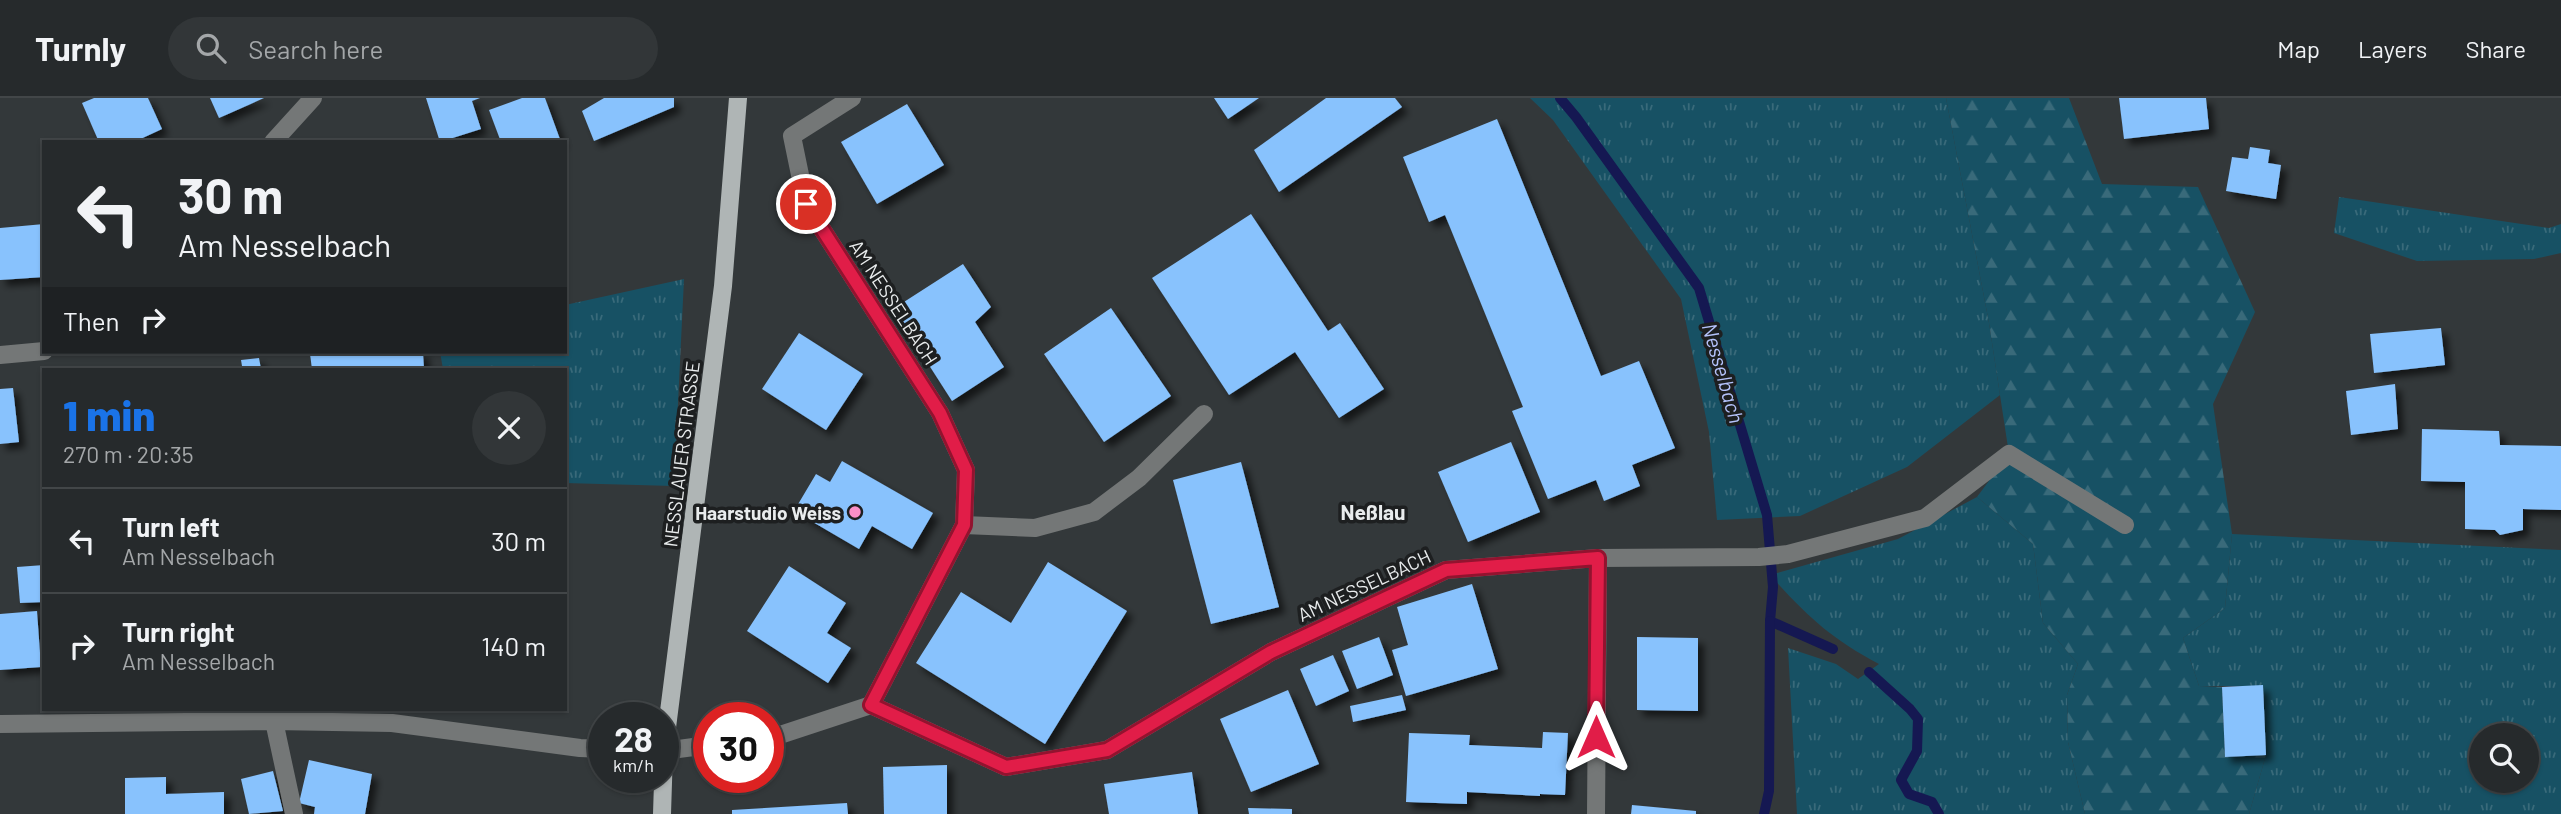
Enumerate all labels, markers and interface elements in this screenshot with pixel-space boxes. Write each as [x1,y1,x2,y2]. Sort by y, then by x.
search box [168,17,658,80]
text: Turnly [35,28,126,68]
icon: search [192,29,230,67]
text: Search here [248,33,383,64]
text: Map [2277,34,2320,63]
text: Layers [2358,34,2427,63]
text: Share [2465,34,2526,63]
text: 30 m [178,165,283,224]
icon: left [63,168,154,259]
pin [776,174,836,234]
icon: arrive [787,185,825,223]
text: Am Nesselbach [178,225,391,263]
street label: AM NESSELBACH [845,235,943,369]
icon: right [134,301,172,339]
text: Then [63,305,120,336]
water label: Nesselbach [1698,320,1750,426]
street label: NESSLAUER STRASSE [658,360,704,548]
text: 1 min [63,389,155,439]
button: close [472,391,546,465]
text: 270 m · 20:35 [63,440,194,468]
district label: Neßlau [1340,499,1406,524]
place label: Haarstudio Weiss [695,501,841,524]
marker: Haarstudio Weiss [847,504,863,520]
text: Turn left [122,511,220,542]
icon: left [63,522,101,560]
text: 30 m [491,525,546,556]
text: Am Nesselbach [122,542,275,570]
street label: AM NESSELBACH [1294,544,1434,626]
text: Turn right [122,616,235,647]
icon: right [63,627,101,665]
text: 140 m [481,630,546,661]
text: Am Nesselbach [122,647,275,675]
position arrow [1559,700,1633,774]
speed limit sign: 30 [693,702,784,793]
text: 28 [614,717,653,759]
map controls [2469,723,2539,793]
button: search [2469,723,2539,793]
text: km/h [613,754,654,776]

